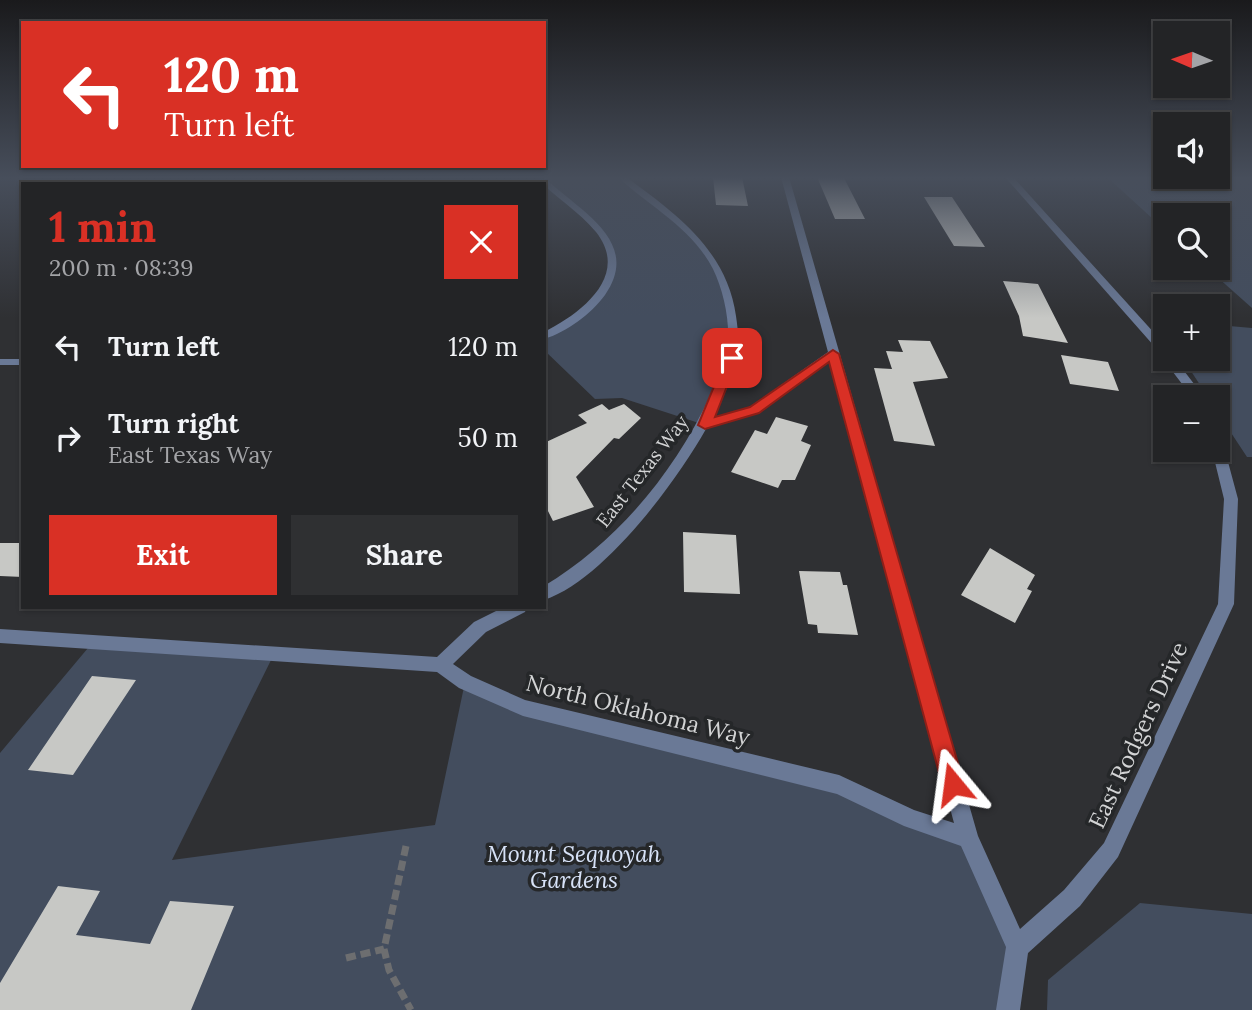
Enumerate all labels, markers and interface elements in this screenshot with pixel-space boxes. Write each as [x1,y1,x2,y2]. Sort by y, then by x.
north arrow [1153,21,1230,98]
map controls [1153,21,1230,462]
text: 120 m [164,43,299,105]
icon: left [49,49,140,140]
text: Turn left [164,104,294,145]
button: sound [1153,112,1230,189]
text: 1 min [49,200,156,254]
button: search [1153,203,1230,280]
button: close [444,205,518,279]
text: 200 m · 08:39 [49,253,193,282]
button: + [1153,294,1230,371]
icon: left [49,328,87,366]
pin [702,328,762,388]
text: Turn left [108,330,219,363]
text: 120 m [448,330,518,363]
icon: arrive [713,339,751,377]
button: − [1153,385,1230,462]
text: Turn right [108,407,239,440]
street label: East Texas Way [591,410,693,532]
icon: right [49,419,87,457]
text: 50 m [458,421,518,454]
text: East Texas Way [108,440,272,469]
button: Exit [49,515,277,595]
button: Share [291,515,518,595]
street label: East Rodgers Drive [1082,637,1193,833]
street label: North Oklahoma Way [523,668,754,752]
position arrow [916,747,990,821]
park label: Mount Sequoyah Gardens [487,839,661,894]

